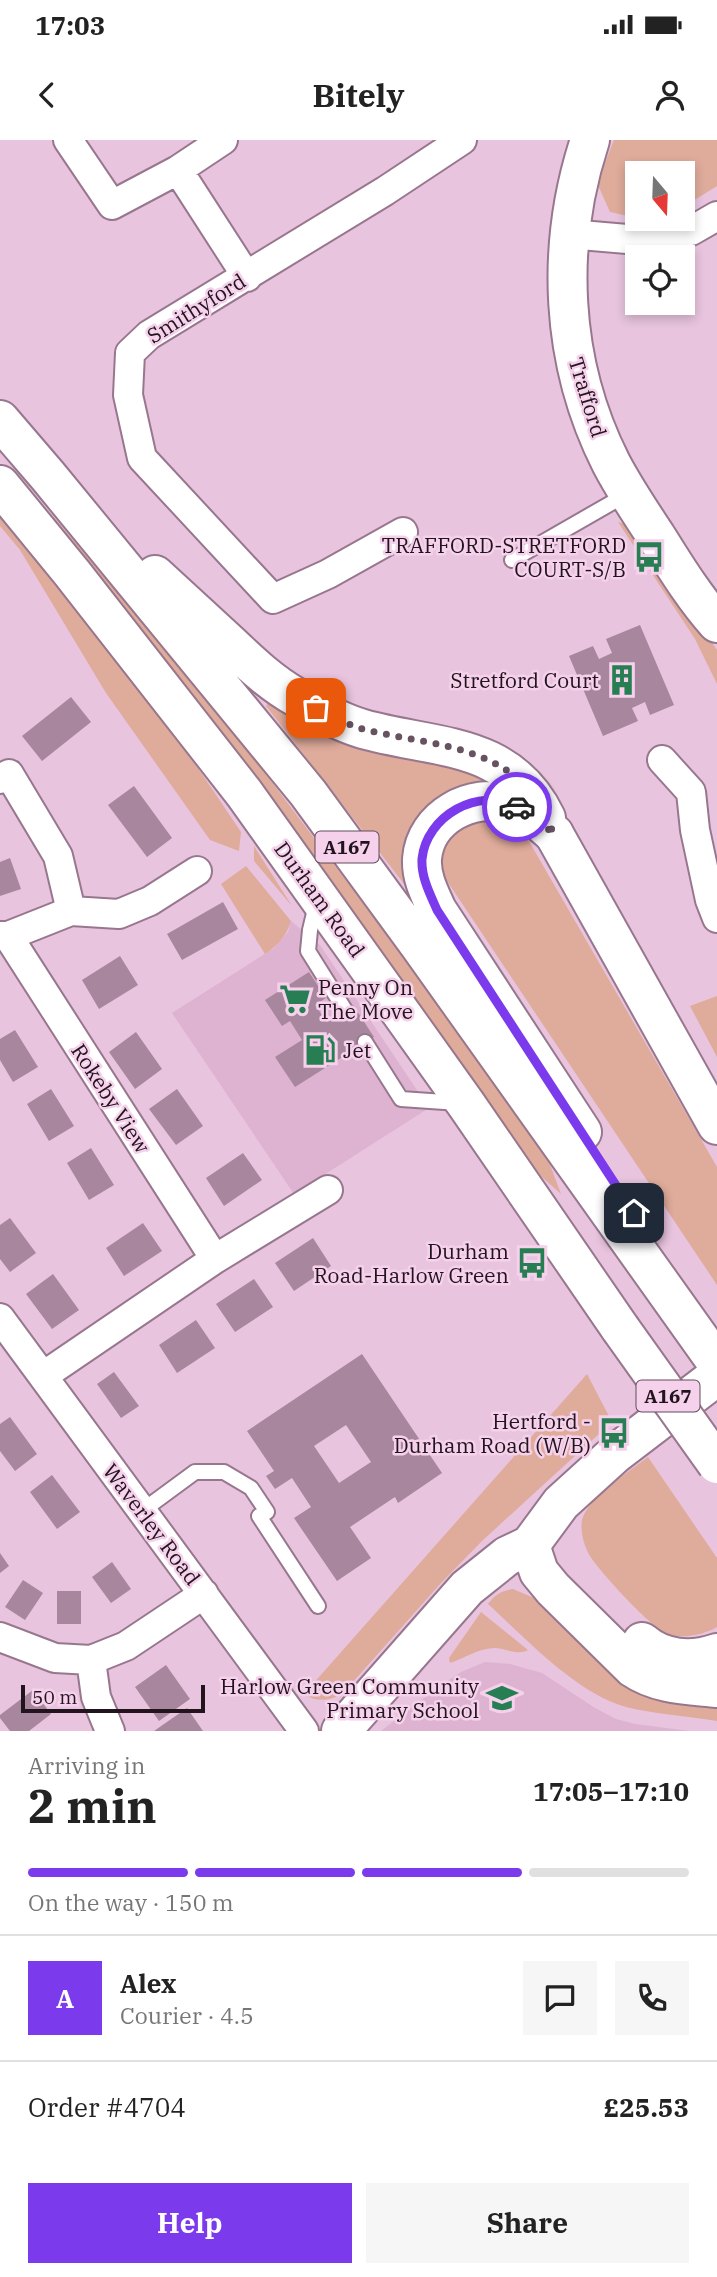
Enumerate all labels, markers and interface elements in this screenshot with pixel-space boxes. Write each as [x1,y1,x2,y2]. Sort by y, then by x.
text: 17:03 [35,8,105,42]
text: Bitely [312,74,405,116]
icon: back [28,76,66,114]
icon: person [651,76,689,114]
north arrow [625,161,695,231]
map controls [625,161,695,315]
button: locate [625,245,695,315]
street label: Smithyford [141,266,251,349]
street label: Trafford [563,354,613,441]
place label: TRAFFORD-STRETFORD COURT-S/B [382,531,626,583]
bus stop icon: TRAFFORD-STRETFORD COURT-S/B [632,540,666,574]
building icon: Stretford Court [605,663,639,697]
place label: Stretford Court [450,666,599,694]
pin [286,678,346,738]
icon: bag [297,689,335,727]
courier [482,772,552,842]
icon: car [498,788,536,826]
road number: A167 [316,832,378,862]
street label: Durham Road [269,835,372,963]
place label: Penny On The Move [318,973,413,1025]
supermarket icon: Penny On The Move [278,982,312,1016]
fuel station icon: Jet [303,1033,337,1067]
place label: Jet [343,1036,371,1064]
street label: Rokeby View [65,1038,157,1159]
pin [604,1183,664,1243]
icon: home [615,1194,653,1232]
place label: Durham Road-Harlow Green [314,1237,509,1289]
bus stop icon: Durham Road-Harlow Green [515,1246,549,1280]
road number: A167 [636,1380,700,1412]
place label: Hertford - Durham Road (W/B) [394,1407,591,1459]
bus stop icon: Hertford - Durham Road (W/B) [597,1416,631,1450]
street label: Waverley Road [97,1457,207,1591]
place label: Harlow Green Community Primary School [220,1672,480,1724]
school or university icon: Harlow Green Community Primary School [485,1681,519,1715]
scale bar [21,1682,205,1714]
text: 50 m [32,1685,77,1709]
text: Arriving in [28,1750,145,1780]
text: 17:05–17:10 [533,1774,689,1808]
text: 2 min [28,1776,157,1836]
text: On the way · 150 m [28,1887,234,1917]
button: chat [523,1961,597,2035]
button: phone [615,1961,689,2035]
text: Alex [120,1966,176,2000]
text: A [56,1981,74,2015]
text: Courier · 4.5 [120,2000,254,2030]
text: Order #4704 [28,2090,186,2124]
text: £25.53 [604,2090,689,2124]
button: Help [28,2183,352,2263]
button: Share [366,2183,689,2263]

